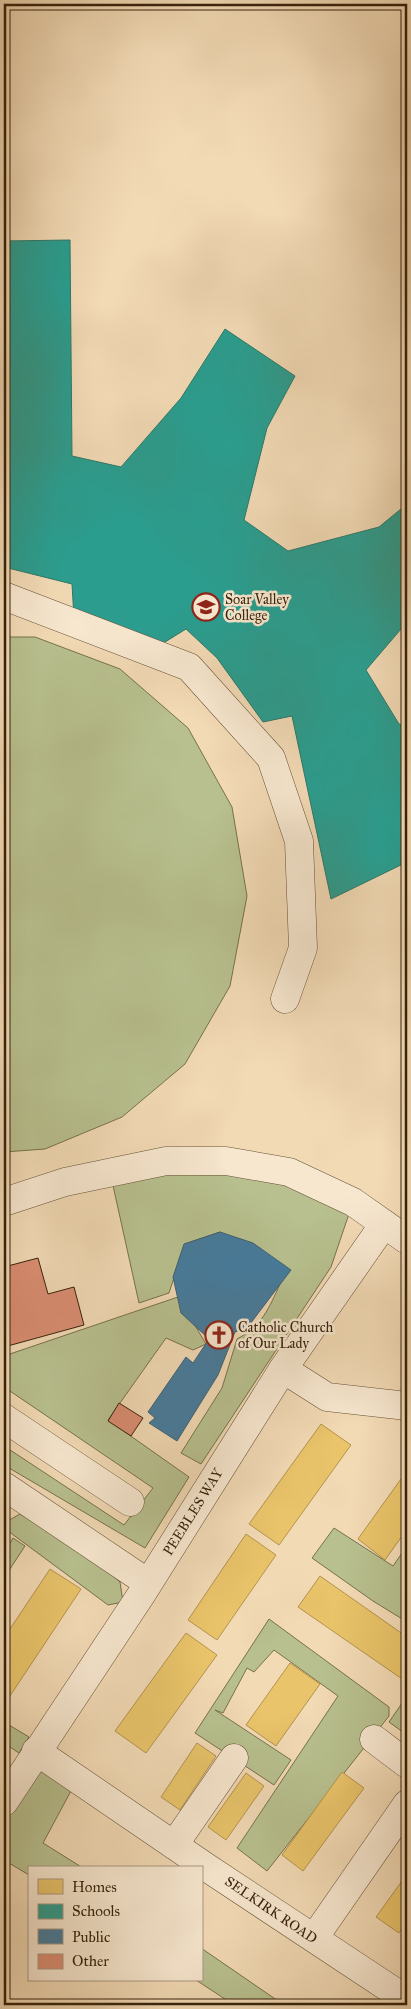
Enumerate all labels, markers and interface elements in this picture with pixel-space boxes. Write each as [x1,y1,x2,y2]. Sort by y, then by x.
place label: Soar Valley College [225,591,289,624]
school or university icon: Soar Valley College [191,592,221,622]
place label: Catholic Church of Our Lady [238,1319,334,1352]
church icon: Catholic Church of Our Lady [204,1320,234,1350]
street label: PEEBLES WAY [159,1464,227,1559]
legend [28,1866,202,1982]
street label: SELKIRK ROAD [222,1873,320,1947]
text: Homes [72,1878,117,1896]
text: Schools [72,1902,120,1920]
text: Public [72,1928,110,1946]
text: Other [72,1952,109,1970]

